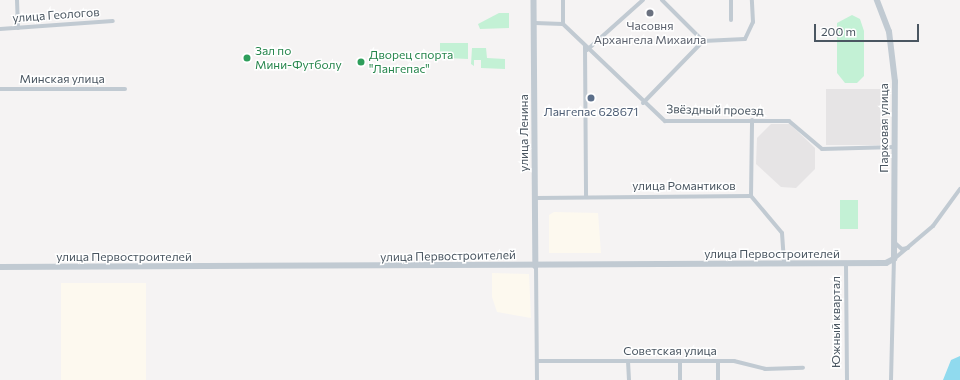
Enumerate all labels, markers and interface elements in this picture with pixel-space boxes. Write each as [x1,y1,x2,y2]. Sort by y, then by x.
street label: улица Геологов [12,5,100,25]
marker: Часовня Архангела Михаила [645,8,655,18]
scale bar [816,16,921,42]
place label: Часовня Архангела Михаила [594,19,706,47]
text: 200 m [821,24,856,38]
place label: Зал по Мини-Футболу [255,44,342,72]
place label: Дворец спорта "Лангепас" [369,48,453,76]
marker: Зал по Мини-Футболу [242,53,252,63]
marker: Дворец спорта "Лангепас" [356,57,366,67]
street label: Минская улица [19,72,105,86]
street label: Парковая улица [877,83,891,173]
marker: Лангепас 628671 [586,93,596,103]
street label: улица Ленина [517,94,531,172]
street label: Звёздный проезд [666,102,764,118]
place label: Лангепас 628671 [544,105,638,119]
street label: улица Романтиков [632,179,736,193]
street label: улица Первостроителей [704,247,840,261]
street label: улица Первостроителей [380,248,516,264]
street label: улица Первостроителей [56,250,192,264]
street label: Южный квартал [829,276,843,368]
street label: Советская улица [623,344,717,358]

